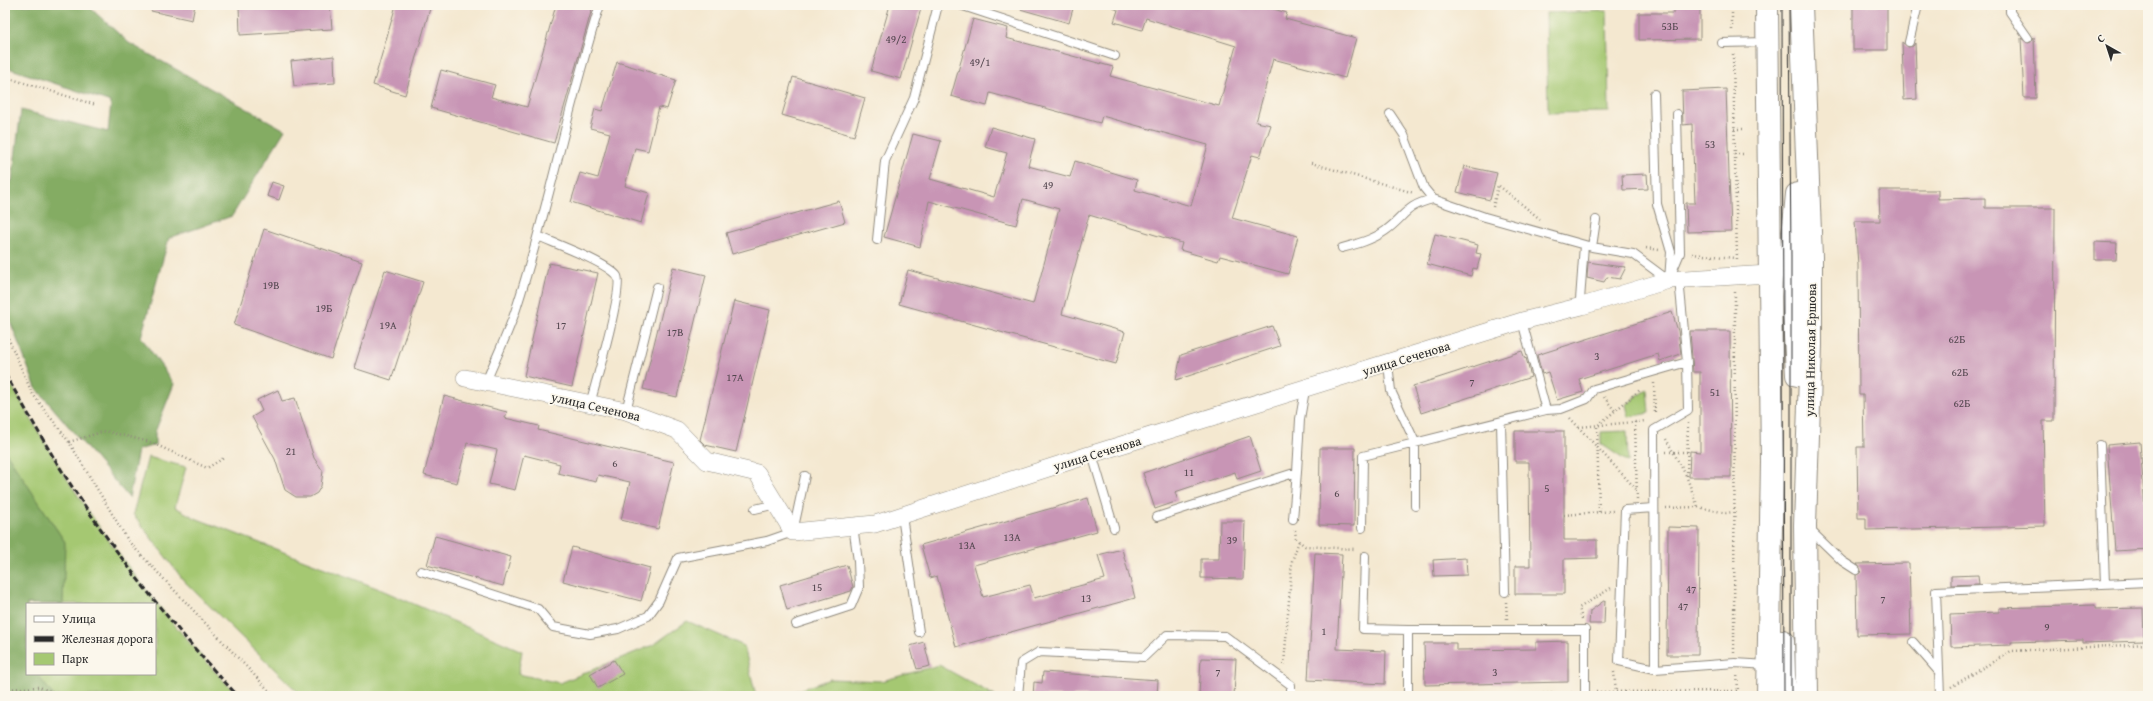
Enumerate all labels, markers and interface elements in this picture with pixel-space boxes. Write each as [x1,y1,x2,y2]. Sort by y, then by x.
house number: 53Б [1662,18,1678,34]
north arrow [2087,26,2127,66]
text: С [2093,30,2108,46]
house number: 49/2 [885,31,907,47]
house number: 49/1 [969,54,991,70]
house number: 53 [1705,136,1715,152]
house number: 49 [1043,177,1053,193]
house number: 19В [263,277,279,293]
street label: улица Николая Ершова [1800,282,1821,418]
house number: 19Б [316,300,332,316]
house number: 19А [379,317,397,333]
house number: 17 [556,317,566,333]
house number: 17В [667,324,683,340]
house number: 62Б [1949,331,1965,347]
street label: улица Сеченова [1359,336,1453,381]
house number: 3 [1594,348,1600,364]
house number: 62Б [1952,364,1968,380]
house number: 17А [726,369,744,385]
house number: 7 [1469,374,1475,390]
house number: 51 [1710,384,1720,400]
street label: улица Сеченова [548,387,643,426]
house number: 62Б [1954,395,1970,411]
street label: улица Сеченова [1050,431,1144,476]
house number: 21 [286,443,296,459]
house number: 6 [612,455,618,471]
house number: 11 [1184,464,1194,480]
house number: 5 [1544,480,1550,496]
house number: 6 [1334,485,1340,501]
house number: 13А [1003,529,1021,545]
house number: 39 [1227,532,1237,548]
house number: 13А [958,537,976,553]
house number: 15 [812,579,822,595]
house number: 47 [1686,581,1696,597]
house number: 13 [1081,590,1091,606]
house number: 7 [1880,591,1886,607]
house number: 47 [1678,598,1688,614]
legend [26,603,156,675]
text: Улица [62,610,96,627]
house number: 9 [2044,619,2050,635]
house number: 1 [1321,623,1327,639]
text: Железная дорога [61,630,153,647]
text: Парк [62,650,89,667]
house number: 7 [1215,664,1221,680]
house number: 3 [1492,664,1498,680]

